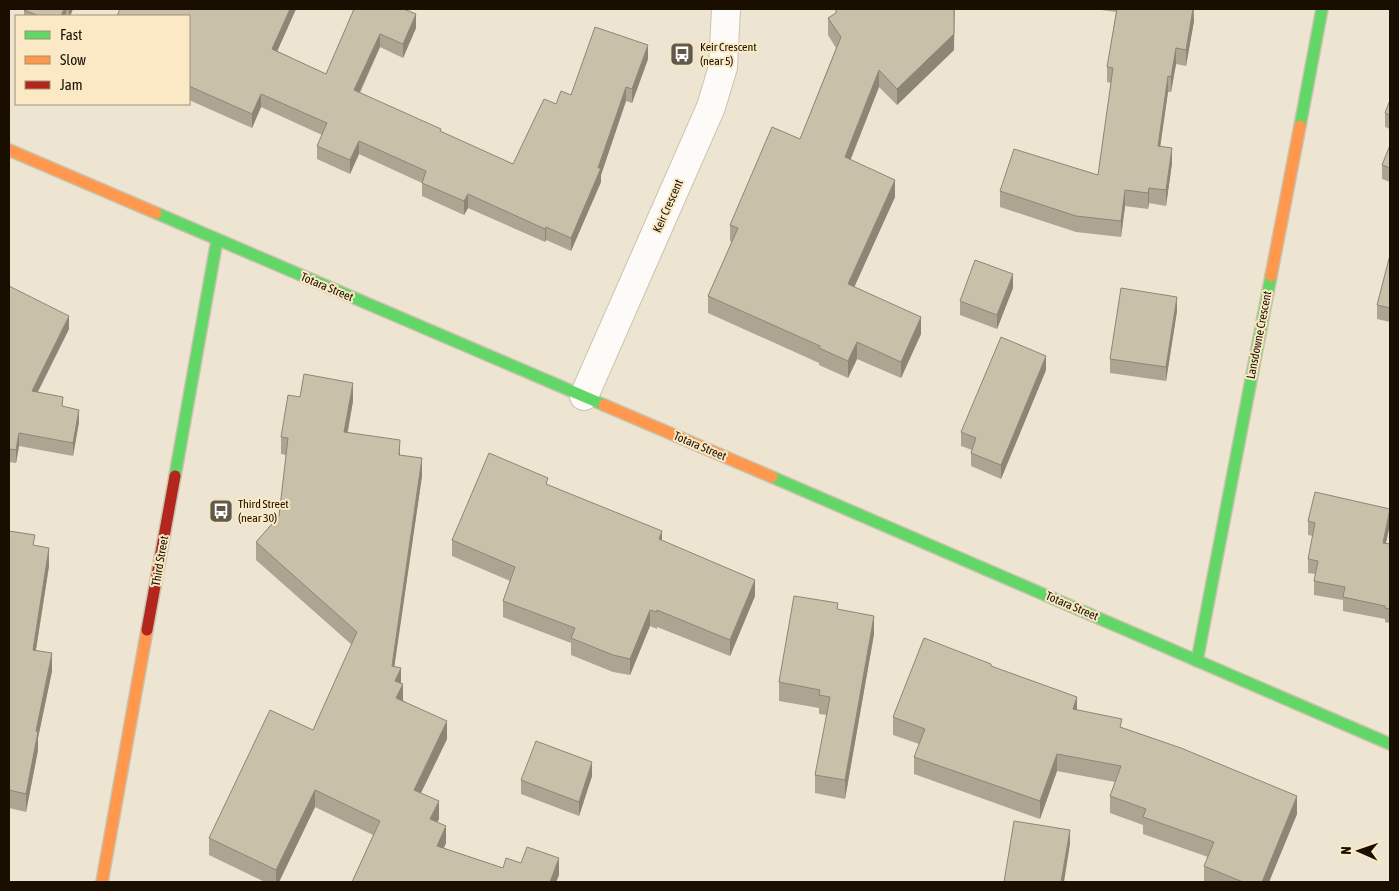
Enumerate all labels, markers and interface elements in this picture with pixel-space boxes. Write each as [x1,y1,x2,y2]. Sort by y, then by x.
legend [15,15,190,105]
text: Fast [60,26,82,43]
place label: Keir Crescent (near 5) [700,40,757,68]
bus stop icon: Keir Crescent (near 5) [669,41,695,67]
text: Slow [60,51,86,68]
text: Jam [60,76,83,93]
street label: Keir Crescent [650,177,686,235]
street label: Totara Street [298,270,356,305]
street label: Lansdowne Crescent [1244,289,1274,380]
street label: Totara Street [671,429,729,464]
place label: Third Street (near 30) [238,497,289,525]
bus stop icon: Third Street (near 30) [208,498,234,524]
street label: Third Street [149,534,171,587]
street label: Totara Street [1043,589,1101,624]
north arrow [1334,826,1384,876]
text: N [1338,846,1354,855]

